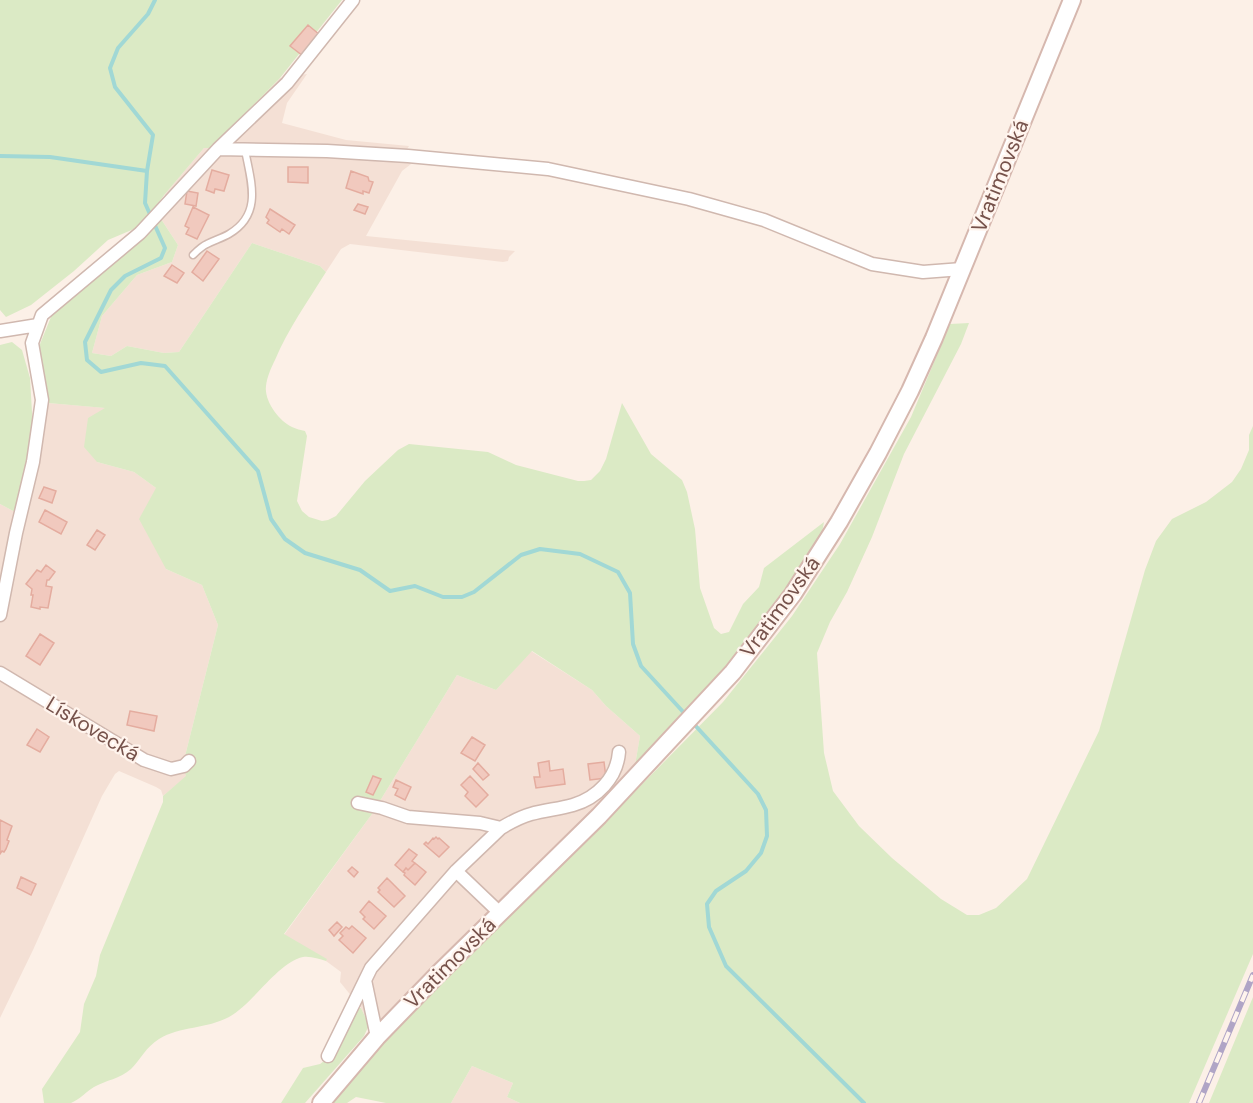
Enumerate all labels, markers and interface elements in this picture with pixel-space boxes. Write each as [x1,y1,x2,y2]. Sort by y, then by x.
street label: Vratimovská [965,115,1035,237]
street label: Vratimovská [734,551,826,663]
street label: Lískovecká [41,690,145,768]
street label: Vratimovská [398,911,502,1015]

